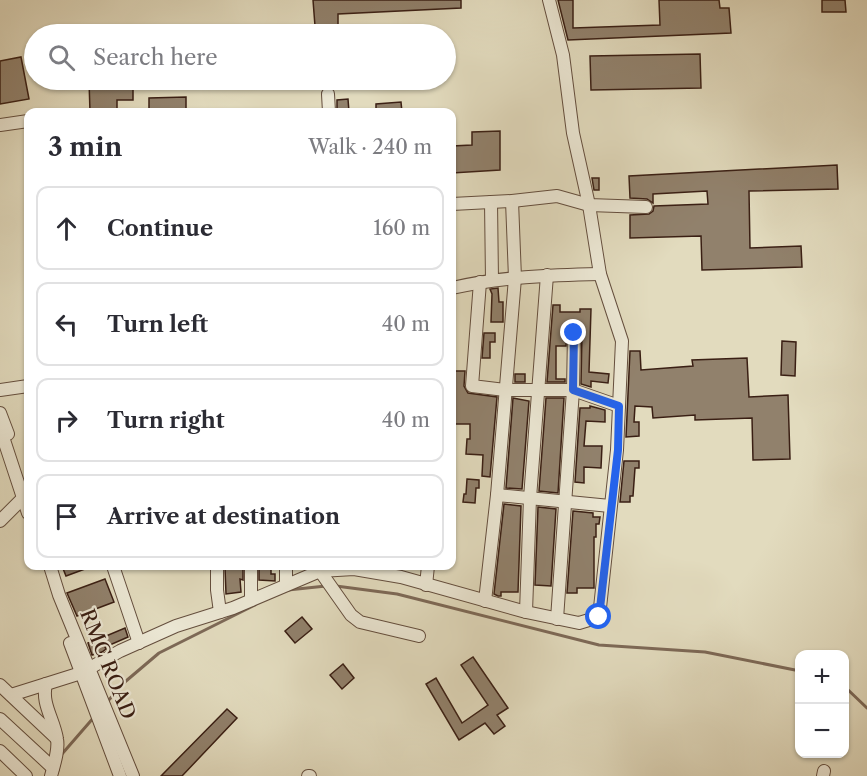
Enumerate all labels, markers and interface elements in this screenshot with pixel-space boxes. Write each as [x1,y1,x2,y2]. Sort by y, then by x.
search box [24,24,456,90]
icon: search [45,41,78,74]
text: Search here [93,44,218,71]
text: 3 min [48,131,122,163]
text: Walk · 240 m [308,135,432,159]
icon: ahead [50,212,83,245]
text: Continue [107,215,213,242]
text: 160 m [373,216,430,240]
icon: left [50,308,83,341]
text: Turn left [107,311,208,338]
text: 40 m [382,312,430,336]
route end [560,319,586,345]
icon: right [50,404,83,437]
text: Turn right [107,407,225,434]
text: 40 m [382,408,430,432]
icon: arrive [50,500,83,533]
text: Arrive at destination [107,503,340,530]
route start [585,603,611,629]
street label: RMC ROAD [75,605,141,723]
map controls [795,650,849,758]
button: + [795,650,849,704]
button: − [795,704,849,758]

